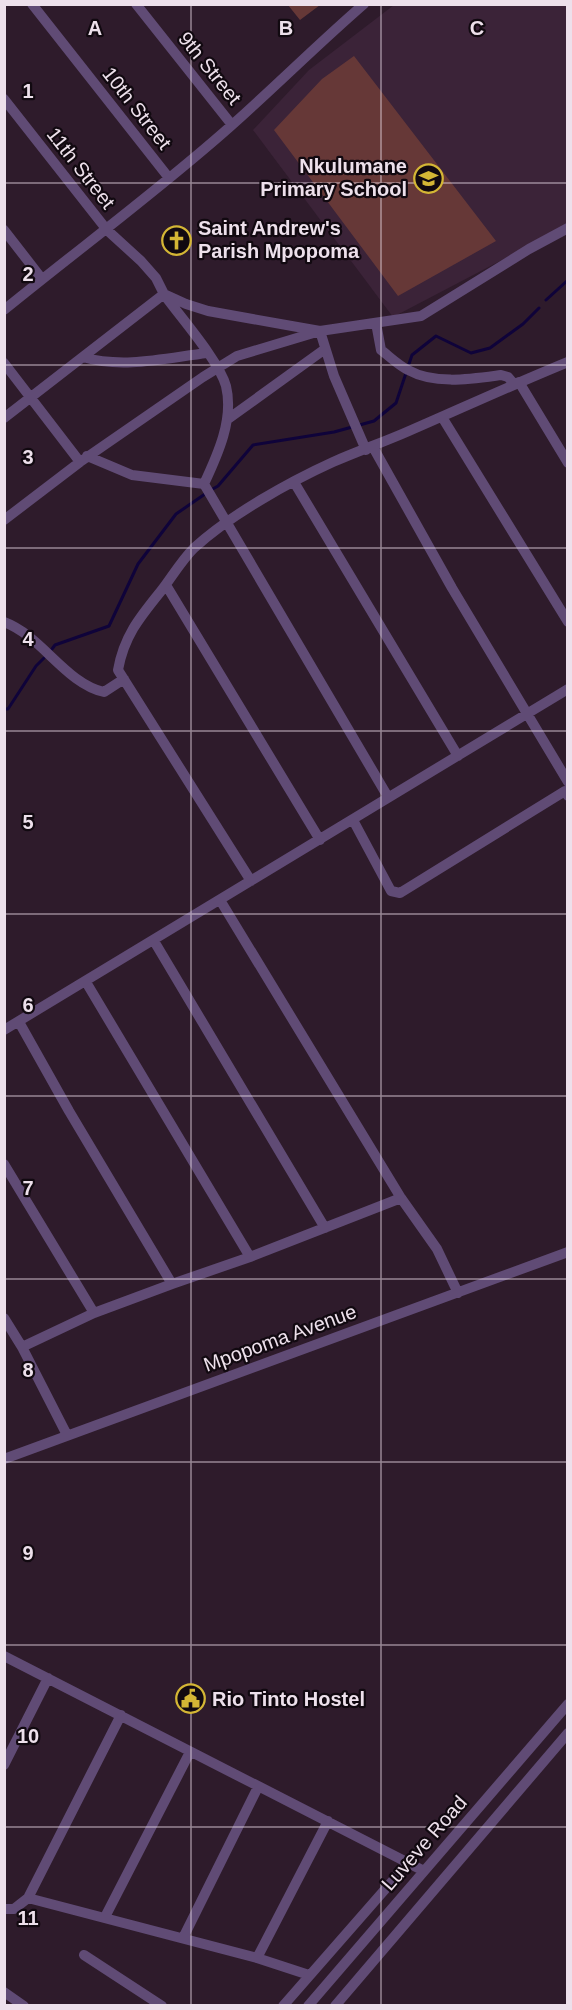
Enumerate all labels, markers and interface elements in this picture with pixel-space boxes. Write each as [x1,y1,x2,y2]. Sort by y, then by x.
text: A [88,17,102,39]
text: B [279,17,293,39]
text: C [470,17,484,39]
street label: 9th Street [174,27,246,109]
street label: 10th Street [98,63,176,154]
text: 1 [22,80,34,102]
street label: 11th Street [43,123,120,213]
place label: Nkulumane Primary School [260,155,407,200]
school or university icon: Nkulumane Primary School [412,162,444,194]
place label: Saint Andrew's Parish Mpopoma [198,217,360,262]
church icon: Saint Andrew's Parish Mpopoma [161,224,193,256]
text: 2 [22,263,34,285]
text: 3 [22,446,34,468]
text: 4 [22,628,34,650]
text: 5 [22,811,34,833]
text: 6 [22,994,34,1016]
text: 7 [22,1177,34,1199]
street label: Mpopoma Avenue [201,1300,359,1376]
text: 8 [22,1359,34,1381]
text: 9 [22,1542,34,1564]
public building icon: Rio Tinto Hostel [175,1683,207,1715]
place label: Rio Tinto Hostel [212,1688,365,1710]
text: 10 [17,1725,39,1747]
street label: Luveve Road [377,1791,471,1895]
text: 11 [17,1907,39,1929]

